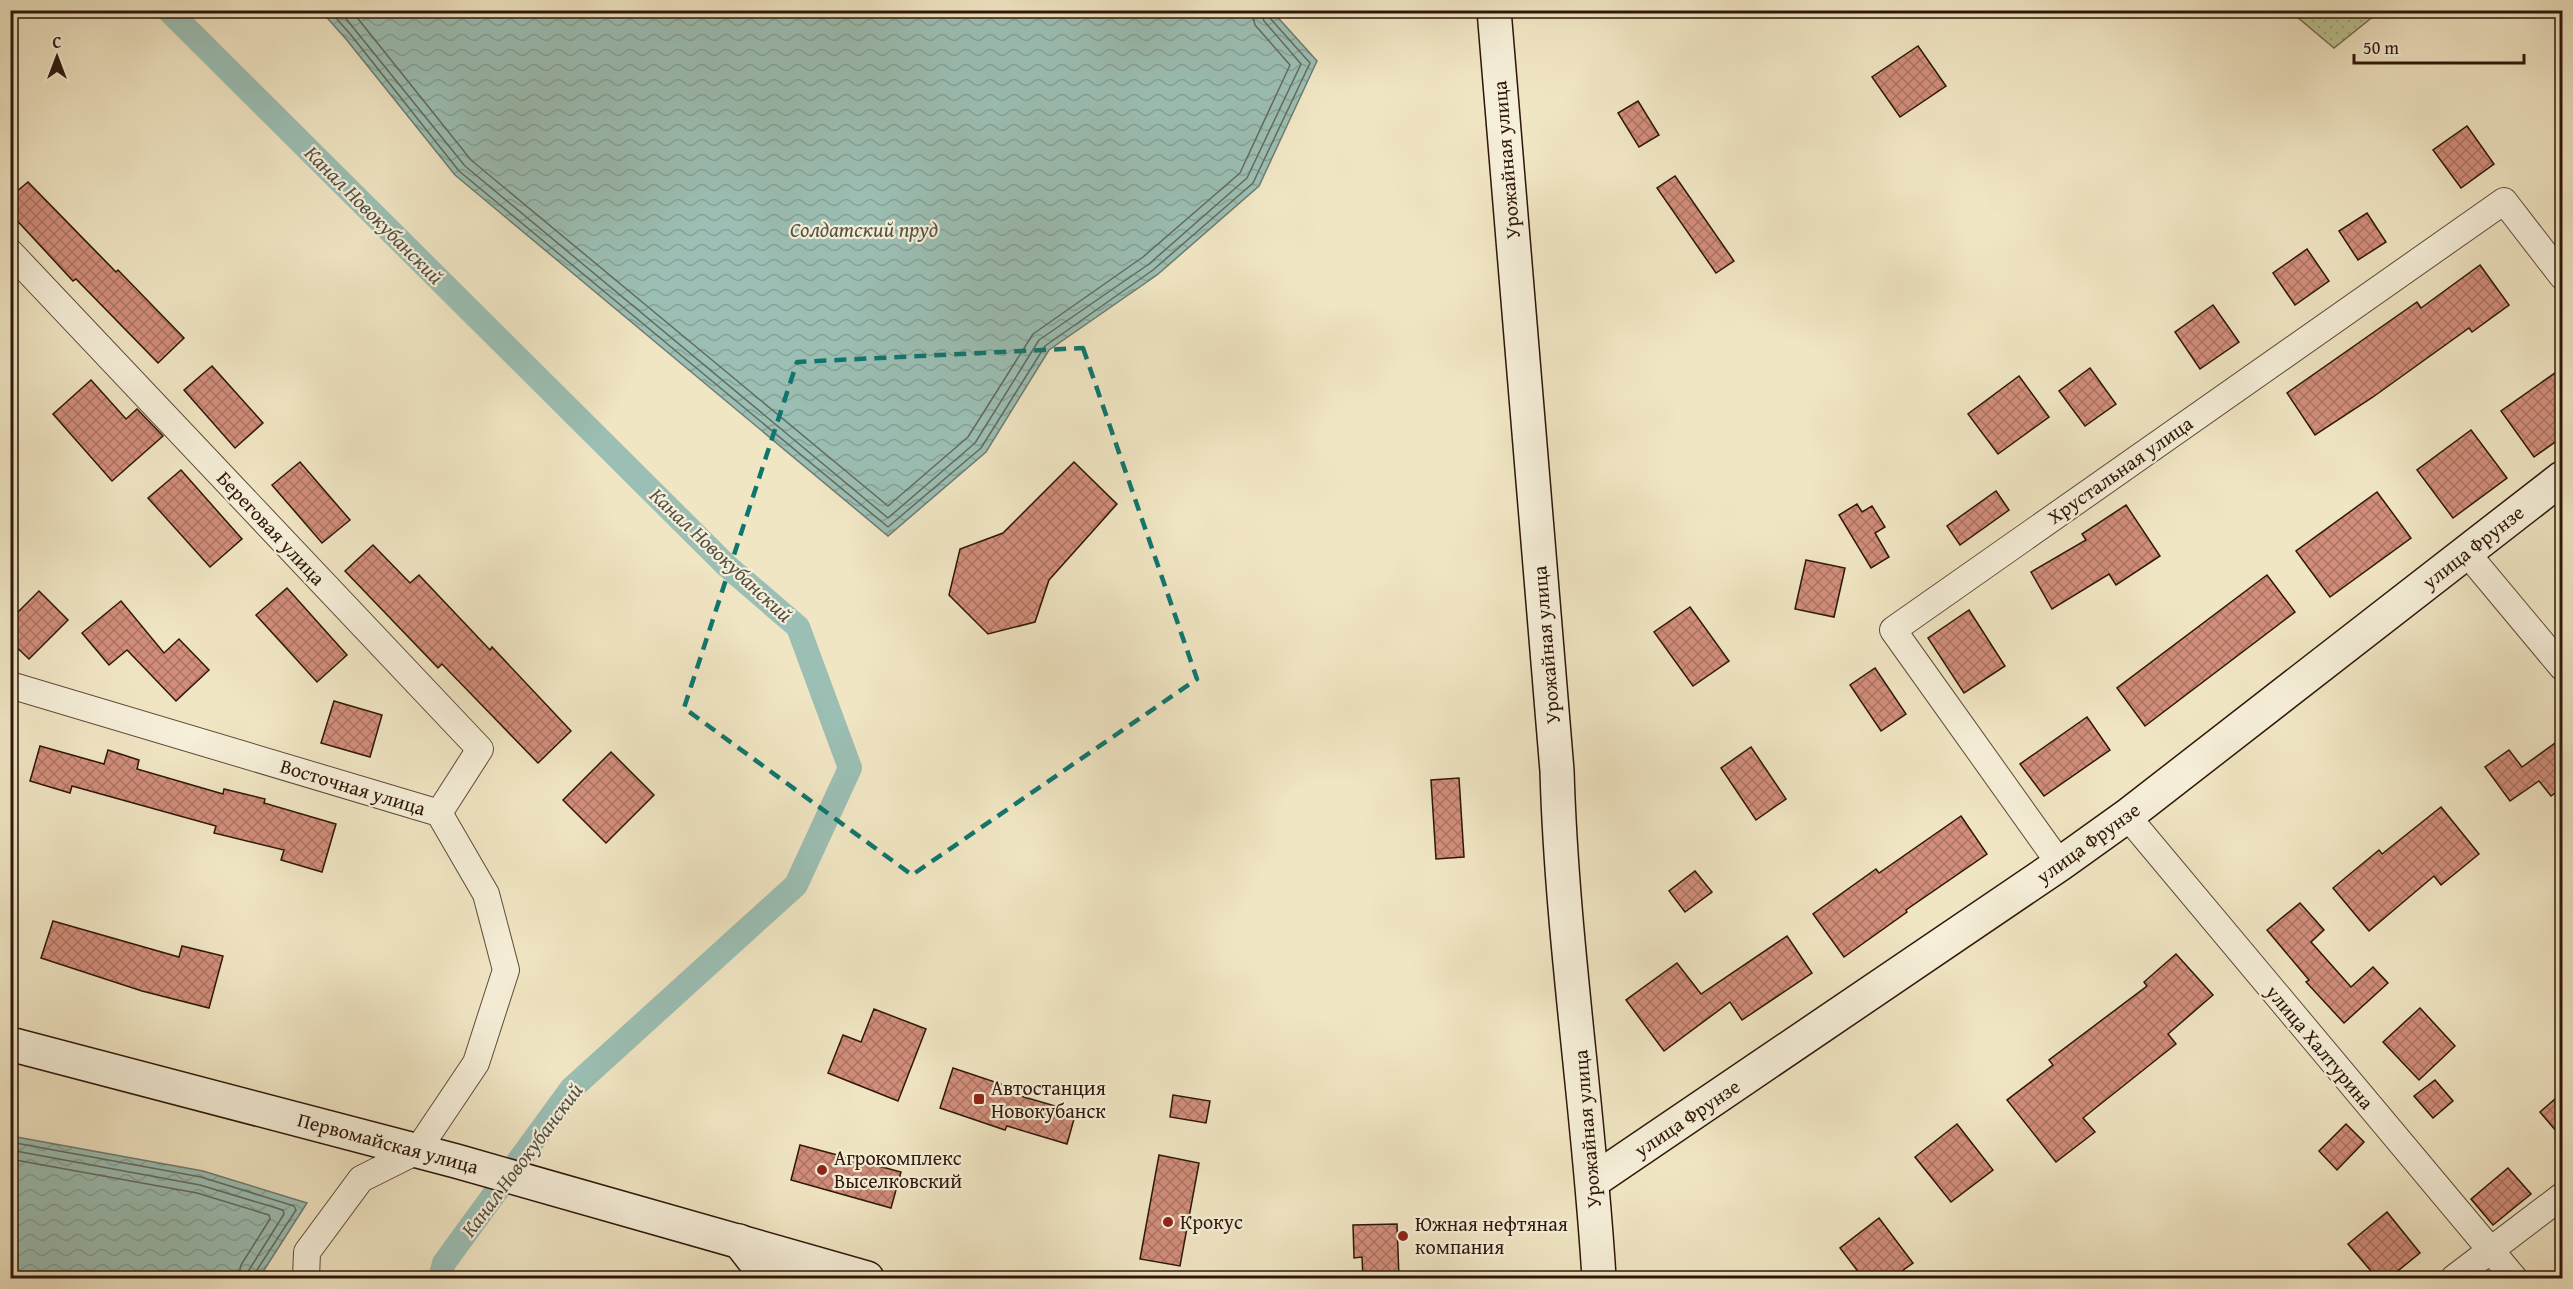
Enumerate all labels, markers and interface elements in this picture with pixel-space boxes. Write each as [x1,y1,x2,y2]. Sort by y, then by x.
north arrow [27,27,87,87]
scale bar [2354,27,2524,65]
text: С [52,30,62,54]
text: 50 m [2363,34,2399,61]
street label: Урожайная улица [1484,79,1527,240]
water label: Канал Новокубанский [298,138,451,292]
water label: Солдатский пруд [790,214,938,245]
street label: Хрустальная улица [2041,408,2199,531]
street label: Береговая улица [211,464,333,592]
water label: Канал Новокубанский [643,480,800,630]
street label: улица Фрунзе [2415,498,2530,596]
street label: Урожайная улица [1524,564,1567,725]
street label: Восточная улица [277,751,430,823]
street label: улица Фрунзе [2029,795,2146,891]
street label: улица Халтурина [2259,977,2382,1116]
street label: Урожайная улица [1565,1048,1608,1209]
street label: улица Фрунзе [1627,1071,1745,1164]
place label: Автостанция Новокубанск [991,1073,1106,1125]
water label: Канал Новокубанский [453,1076,590,1243]
marker: Автостанция Новокубанск [972,1092,986,1106]
street label: Первомайская улица [294,1104,482,1181]
place label: Агрокомплекс Выселковский [834,1143,962,1195]
marker: Агрокомплекс Выселковский [815,1163,829,1177]
place label: Крокус [1180,1207,1243,1236]
place label: Южная нефтяная компания [1415,1209,1568,1261]
marker: Крокус [1161,1215,1175,1229]
marker: Южная нефтяная компания [1396,1229,1410,1243]

